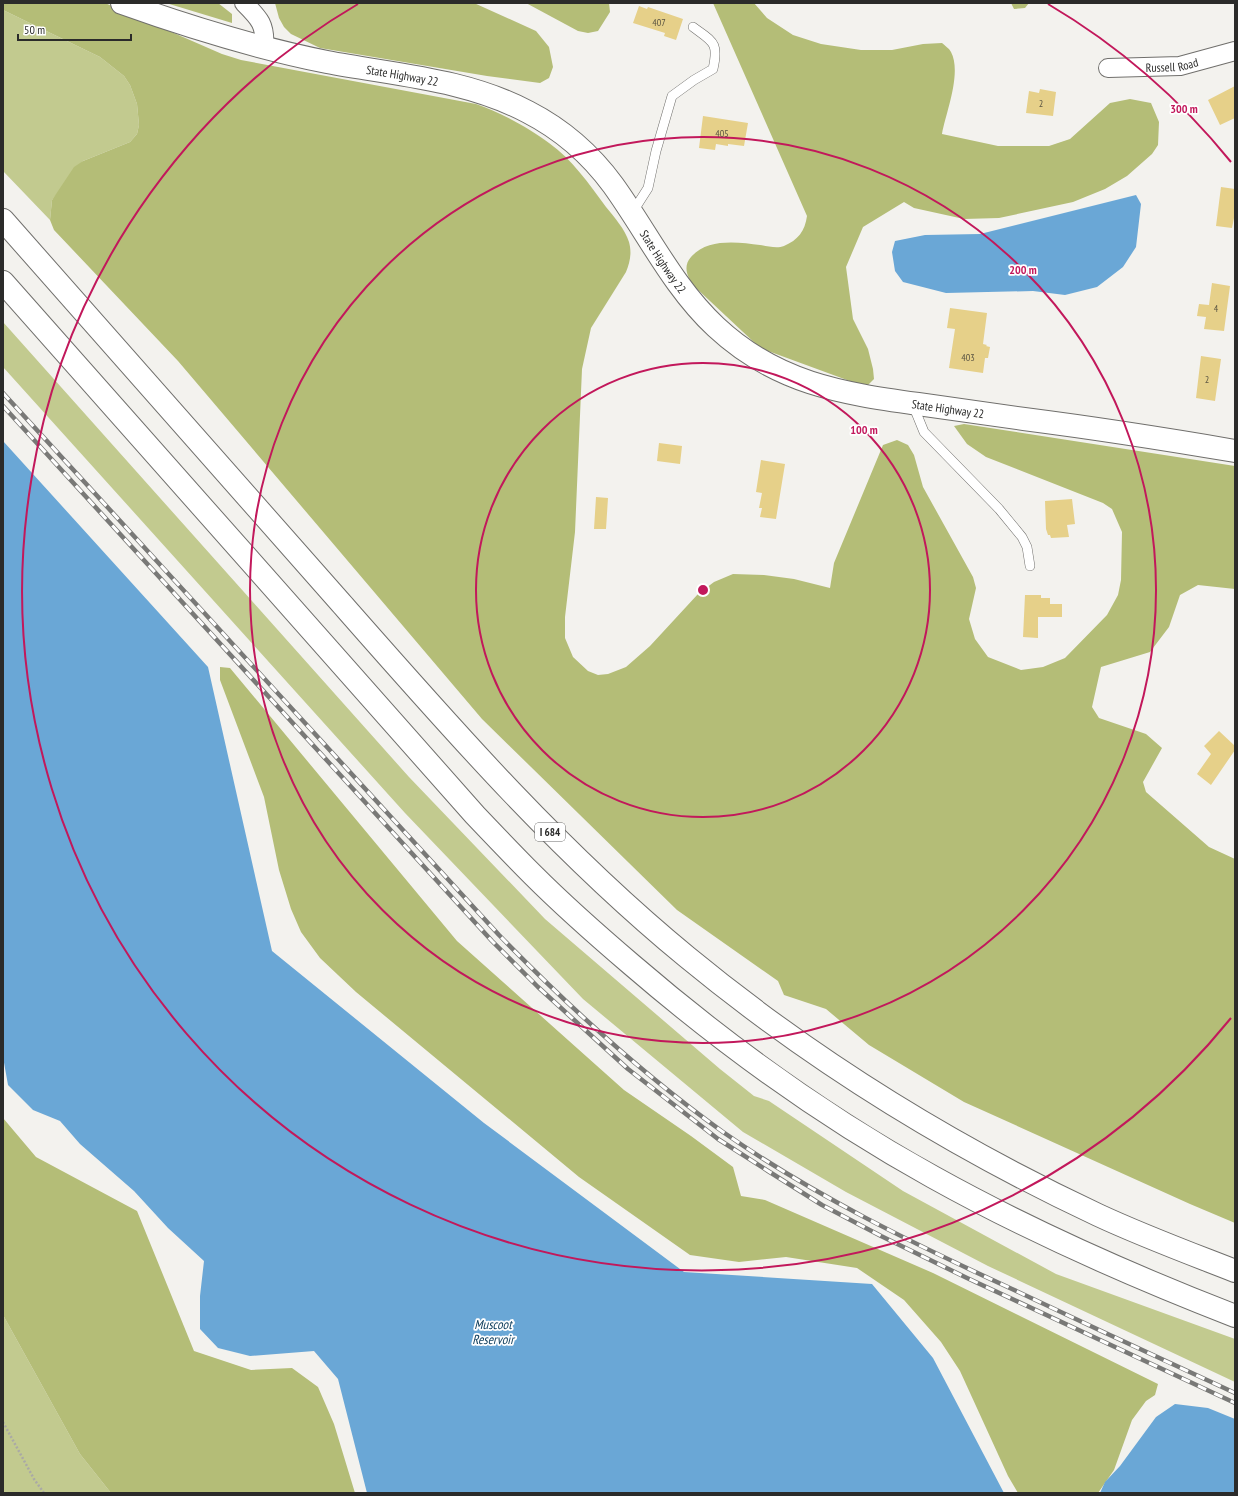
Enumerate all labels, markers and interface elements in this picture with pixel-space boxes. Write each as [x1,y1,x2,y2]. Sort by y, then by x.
scale bar [18,16,131,42]
house number: 407 [652,16,666,29]
text: 50 m [24,22,45,37]
street label: Russell Road [1145,54,1200,74]
street label: State Highway 22 [365,61,440,89]
house number: 2 [1039,97,1043,110]
text: 300 m [1170,101,1198,116]
house number: 405 [715,127,729,140]
street label: State Highway 22 [637,227,690,296]
text: 200 m [1009,262,1037,277]
house number: 4 [1214,302,1219,315]
house number: 403 [961,351,975,364]
house number: 2 [1205,373,1209,386]
street label: State Highway 22 [911,396,985,421]
text: 100 m [850,422,878,437]
centre of rings [696,583,710,597]
road number: I 684 [535,823,565,841]
water label: Muscoot Reservoir [472,1316,516,1348]

